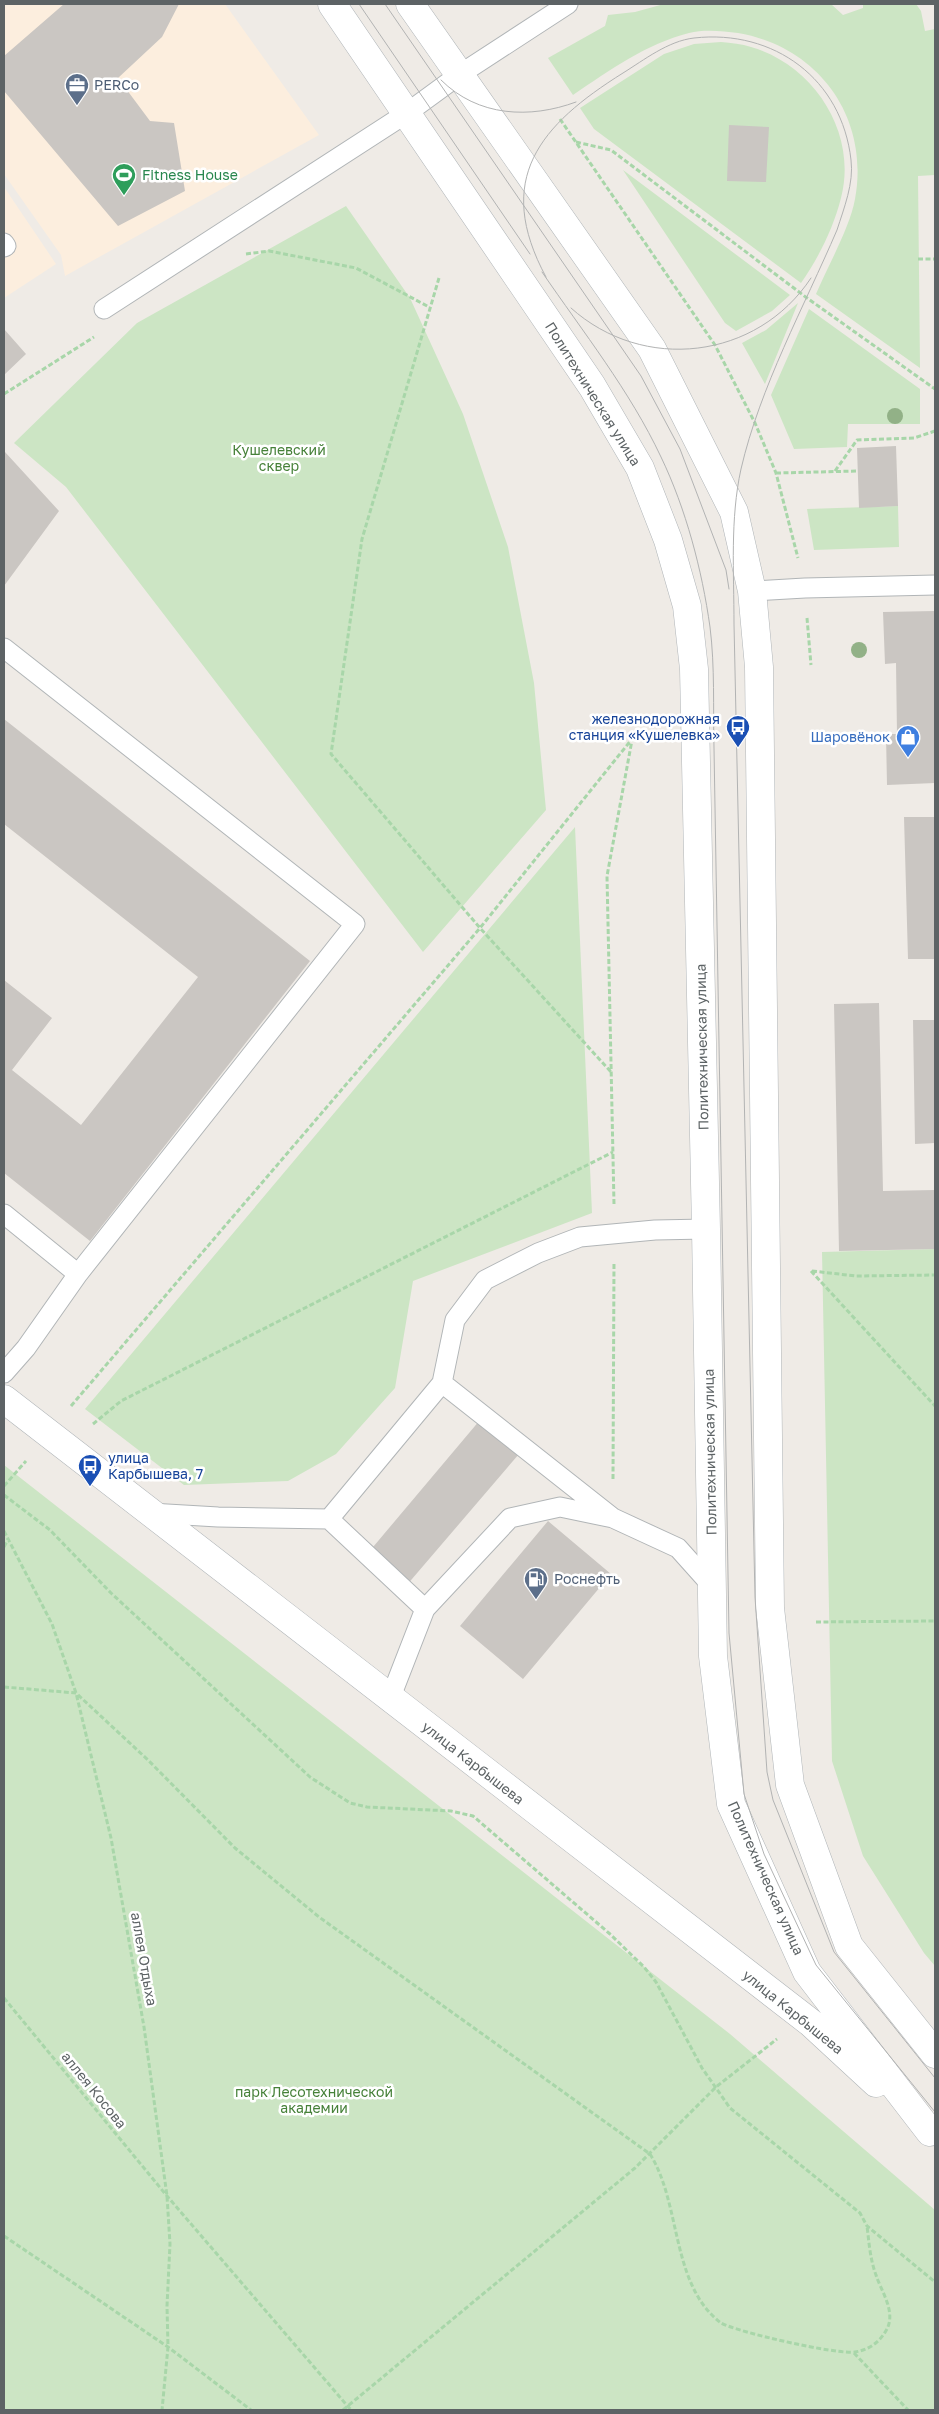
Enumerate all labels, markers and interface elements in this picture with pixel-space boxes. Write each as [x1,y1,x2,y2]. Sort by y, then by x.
office icon: PERCo [64,72,90,106]
place label: PERCo [94,76,139,93]
sports icon: Fitness House [111,162,137,196]
place label: Fitness House [142,166,238,183]
street label: Политехническая улица [542,319,645,469]
park label: Кушелевский сквер [232,441,326,474]
place label: железнодорожная станция «Кушелевка» [569,710,720,743]
bus stop icon: железнодорожная станция «Кушелевка» [725,714,751,748]
shop icon: Шаровёнок [895,724,921,758]
place label: Шаровёнок [810,728,890,745]
street label: Политехническая улица [692,964,711,1130]
street label: Политехническая улица [700,1369,719,1535]
place label: улица Карбышева, 7 [108,1449,203,1482]
bus stop icon: улица Карбышева, 7 [77,1453,103,1487]
fuel station icon: Роснефть [523,1566,549,1600]
place label: Роснефть [554,1570,620,1587]
street label: улица Карбышева [419,1718,528,1808]
street label: Политехническая улица [725,1798,808,1957]
street label: аллея Отдыха [128,1911,161,2007]
street label: улица Карбышева [740,1966,847,2057]
street label: аллея Косова [58,2048,130,2131]
park label: парк Лесотехнической академии [235,2083,393,2116]

